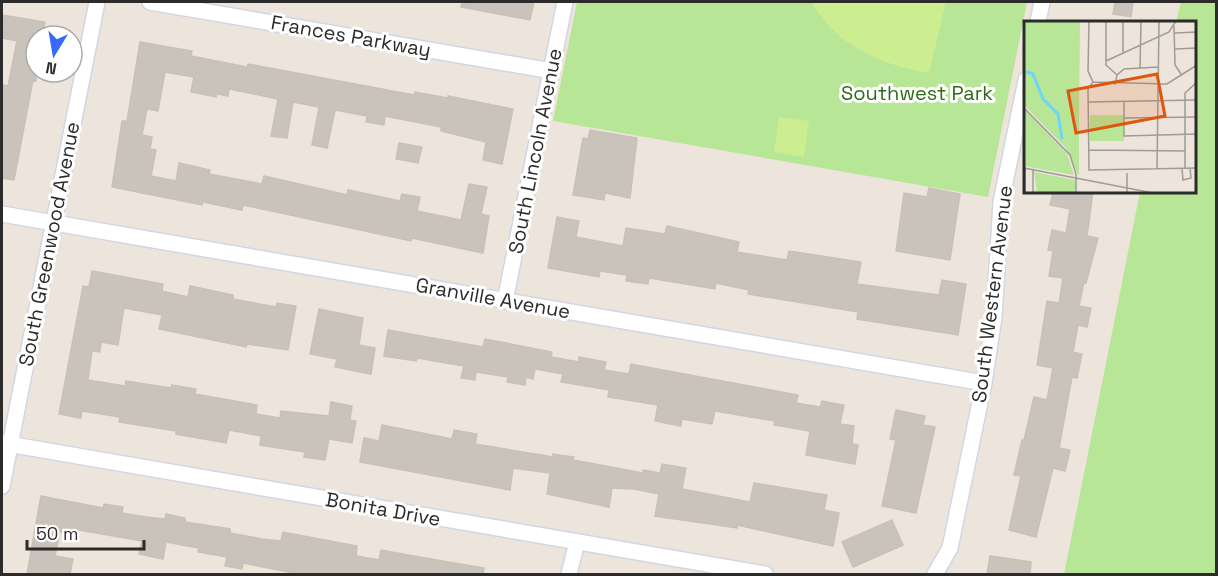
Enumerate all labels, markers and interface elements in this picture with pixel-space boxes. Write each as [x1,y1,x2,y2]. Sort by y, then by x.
street label: Frances Parkway [269,9,433,63]
inset map [1024,21,1197,194]
north arrow [24,24,84,84]
street label: South Lincoln Avenue [502,46,568,256]
text: N [44,57,59,80]
park label: Southwest Park [841,80,993,106]
street label: South Greenwood Avenue [13,119,85,369]
street label: South Western Avenue [966,184,1018,404]
street label: Granville Avenue [414,272,572,324]
street label: Bonita Drive [323,486,443,532]
scale bar [27,513,144,551]
text: 50 m [36,522,78,545]

